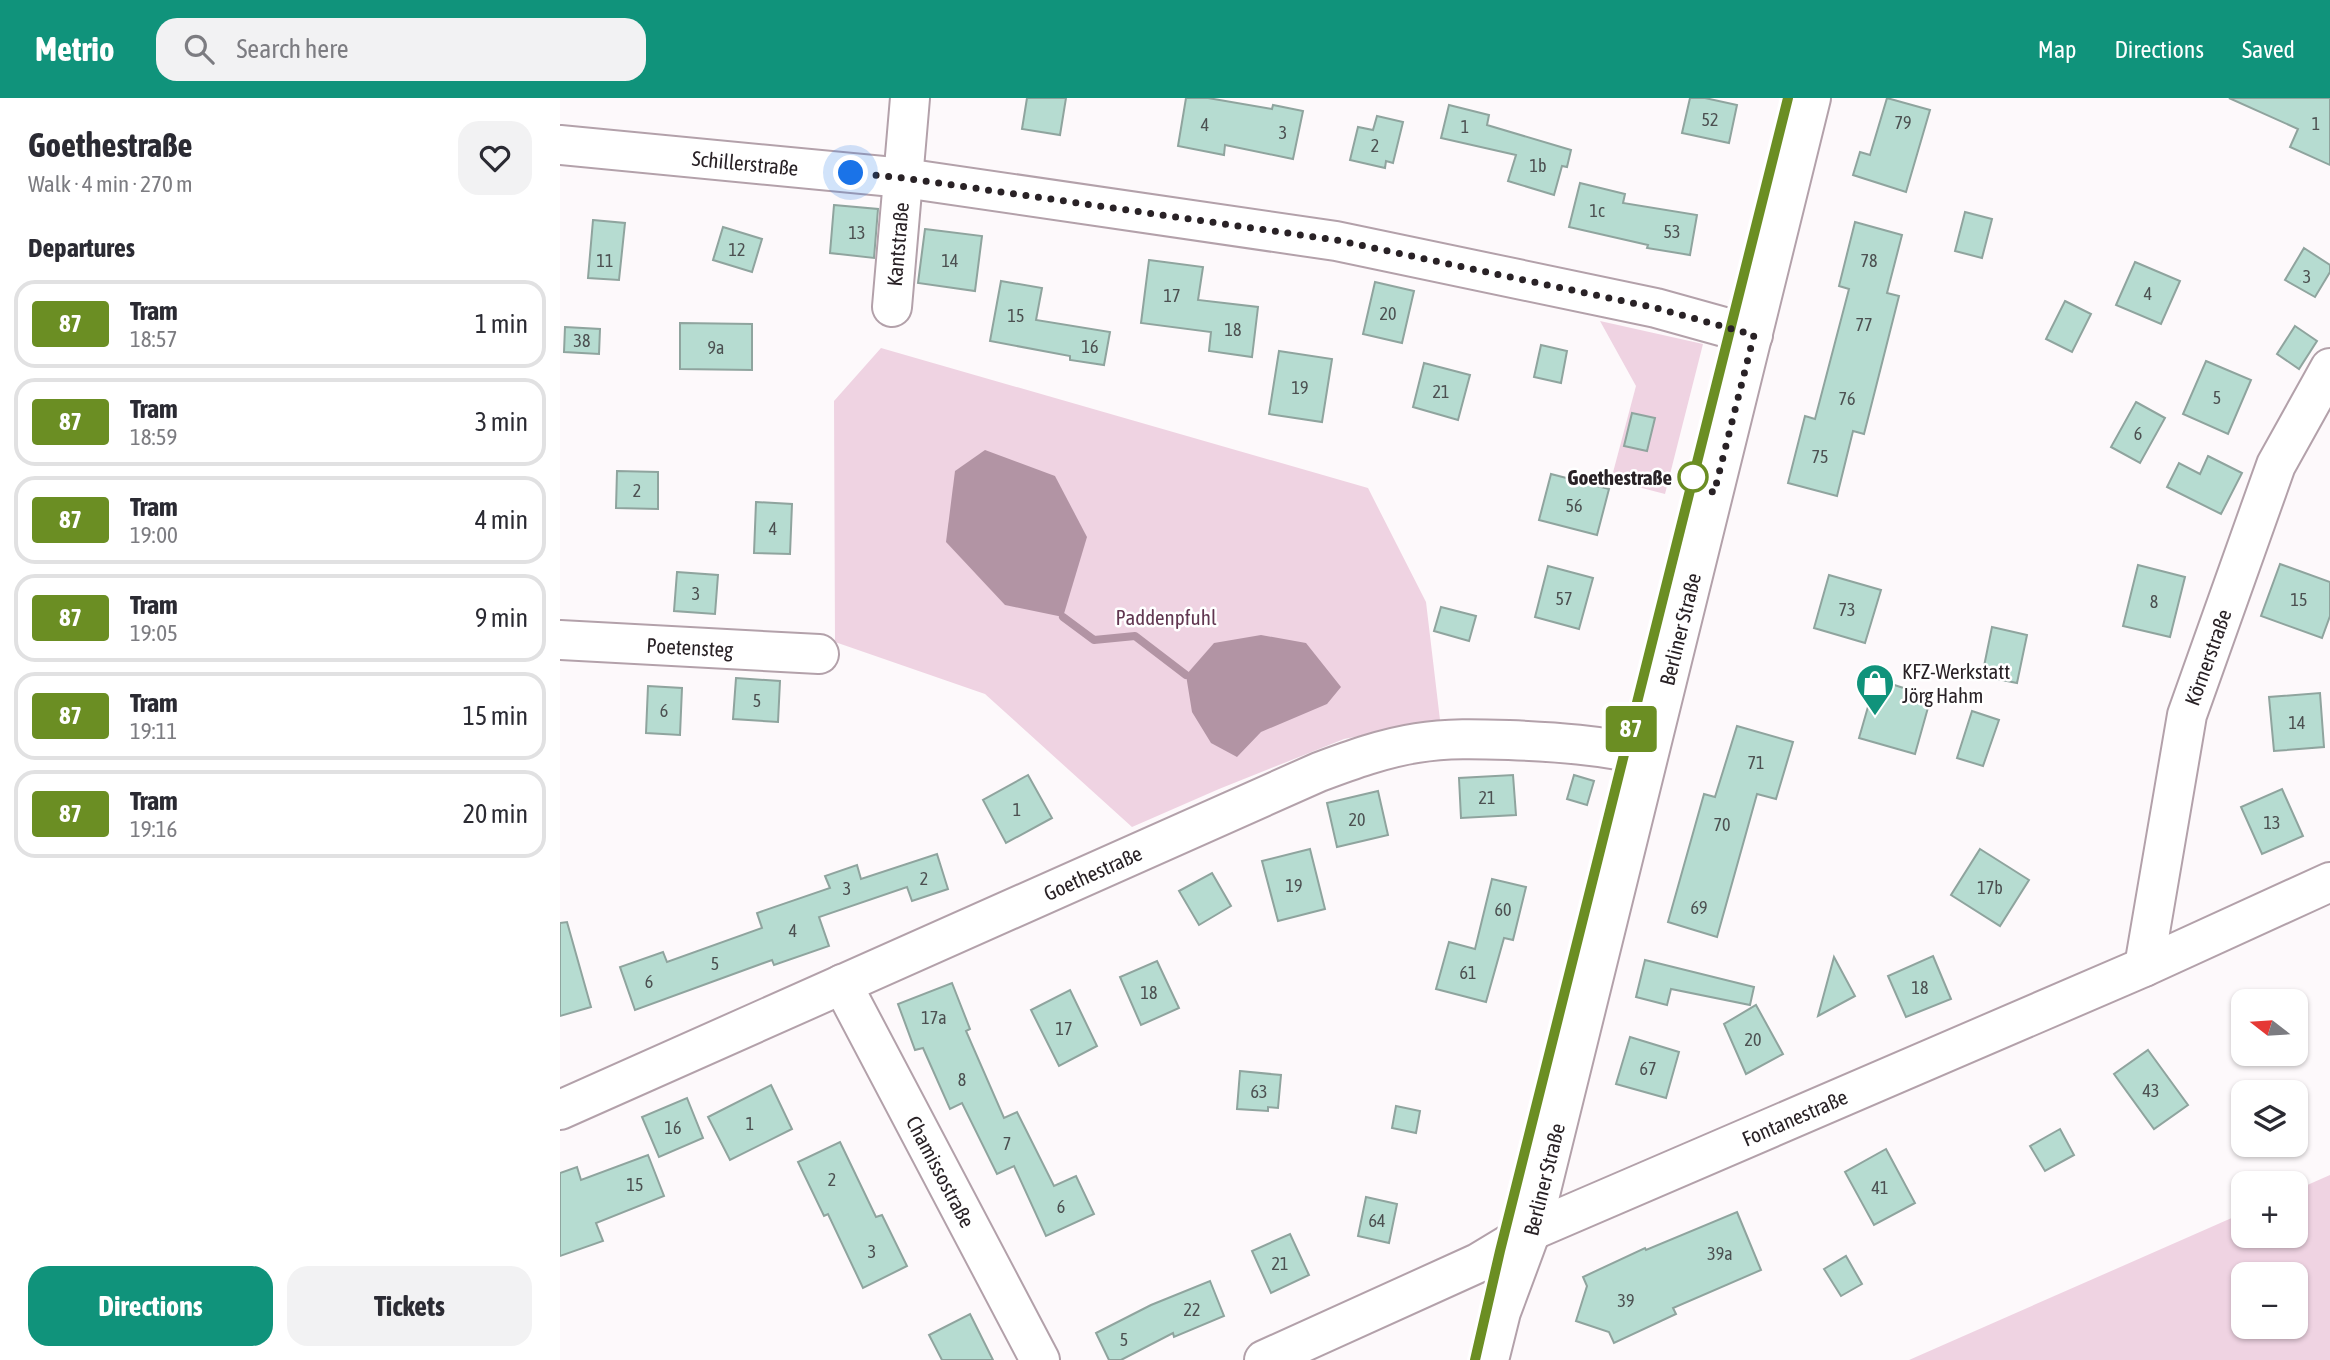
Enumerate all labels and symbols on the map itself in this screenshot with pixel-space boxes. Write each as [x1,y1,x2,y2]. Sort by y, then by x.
house number: 52 [1702,109,1718,130]
house number: 79 [1895,112,1911,133]
house number: 1 [2312,113,2320,134]
house number: 4 [1201,114,1209,135]
house number: 1 [1461,116,1469,137]
house number: 3 [1279,122,1287,143]
house number: 2 [1371,135,1379,156]
street label: Schillerstraße [691,146,799,180]
your location [833,155,868,190]
house number: 1b [1530,155,1547,176]
house number: 1c [1589,200,1605,221]
street label: Kantstraße [882,201,913,287]
house number: 53 [1664,221,1680,242]
house number: 13 [849,222,865,243]
house number: 12 [729,239,745,260]
house number: 11 [597,250,613,271]
house number: 14 [942,250,958,271]
house number: 78 [1861,250,1877,271]
house number: 3 [2303,266,2311,287]
house number: 4 [2144,283,2152,304]
house number: 17 [1164,285,1180,306]
house number: 20 [1380,303,1396,324]
house number: 15 [1008,305,1024,326]
house number: 77 [1856,314,1872,335]
house number: 18 [1225,319,1241,340]
house number: 38 [574,330,590,351]
house number: 16 [1082,336,1098,357]
house number: 9a [708,337,724,358]
house number: 19 [1292,377,1308,398]
house number: 21 [1433,381,1449,402]
house number: 5 [2213,387,2221,408]
house number: 76 [1839,388,1855,409]
house number: 6 [2134,423,2142,444]
house number: 75 [1812,446,1828,467]
marker: Goethestraße [1678,462,1708,492]
place label: Goethestraße [1567,465,1672,489]
house number: 2 [633,480,641,501]
house number: 56 [1566,495,1582,516]
house number: 4 [769,518,777,539]
street label: Berliner Straße [1654,570,1705,688]
house number: 3 [692,583,700,604]
house number: 57 [1556,588,1572,609]
house number: 15 [2291,589,2307,610]
house number: 8 [2150,591,2158,612]
house number: 73 [1839,599,1855,620]
park label: Paddenpfuhl [1116,605,1217,629]
street label: Körnerstraße [2179,606,2236,708]
street label: Poetensteg [646,633,734,661]
place label: KFZ-Werkstatt Jörg Hahm [1902,659,2010,707]
shop icon: KFZ-Werkstatt Jörg Hahm [1854,662,1896,717]
house number: 5 [753,690,761,711]
house number: 6 [660,700,668,721]
line badge: 87 [1600,706,1662,752]
house number: 14 [2289,712,2305,733]
house number: 71 [1748,752,1764,773]
house number: 21 [1479,787,1495,808]
house number: 1 [1013,799,1021,820]
house number: 20 [1349,809,1365,830]
house number: 13 [2264,812,2280,833]
house number: 70 [1714,814,1730,835]
street label: Goethestraße [1040,841,1145,905]
house number: 2 [920,868,928,889]
house number: 19 [1286,875,1302,896]
house number: 17b [1977,877,2003,898]
house number: 3 [843,878,851,899]
house number: 69 [1691,897,1707,918]
house number: 60 [1495,899,1511,920]
house number: 4 [789,920,797,941]
house number: 5 [711,953,719,974]
house number: 61 [1460,962,1476,983]
house number: 6 [645,971,653,992]
house number: 18 [1912,977,1928,998]
house number: 18 [1141,982,1157,1003]
north arrow [2231,989,2308,1066]
house number: 17a [921,1007,947,1028]
house number: 17 [1056,1018,1072,1039]
house number: 20 [1745,1029,1761,1050]
house number: 67 [1640,1058,1656,1079]
house number: 8 [958,1069,966,1090]
house number: 43 [2143,1080,2159,1101]
house number: 63 [1251,1081,1267,1102]
street label: Fontanestraße [1738,1084,1851,1151]
street label: Chamissostraße [902,1112,980,1231]
house number: 1 [746,1113,754,1134]
house number: 16 [665,1117,681,1138]
street label: Berliner Straße [1518,1121,1569,1238]
house number: 7 [1003,1133,1011,1154]
house number: 2 [828,1169,836,1190]
house number: 15 [627,1174,643,1195]
house number: 41 [1872,1177,1888,1198]
house number: 6 [1057,1196,1065,1217]
house number: 64 [1369,1210,1385,1231]
house number: 3 [868,1241,876,1262]
house number: 39a [1707,1243,1733,1264]
house number: 21 [1272,1253,1288,1274]
house number: 39 [1618,1290,1634,1311]
house number: 22 [1184,1299,1200,1320]
house number: 5 [1120,1329,1128,1350]

